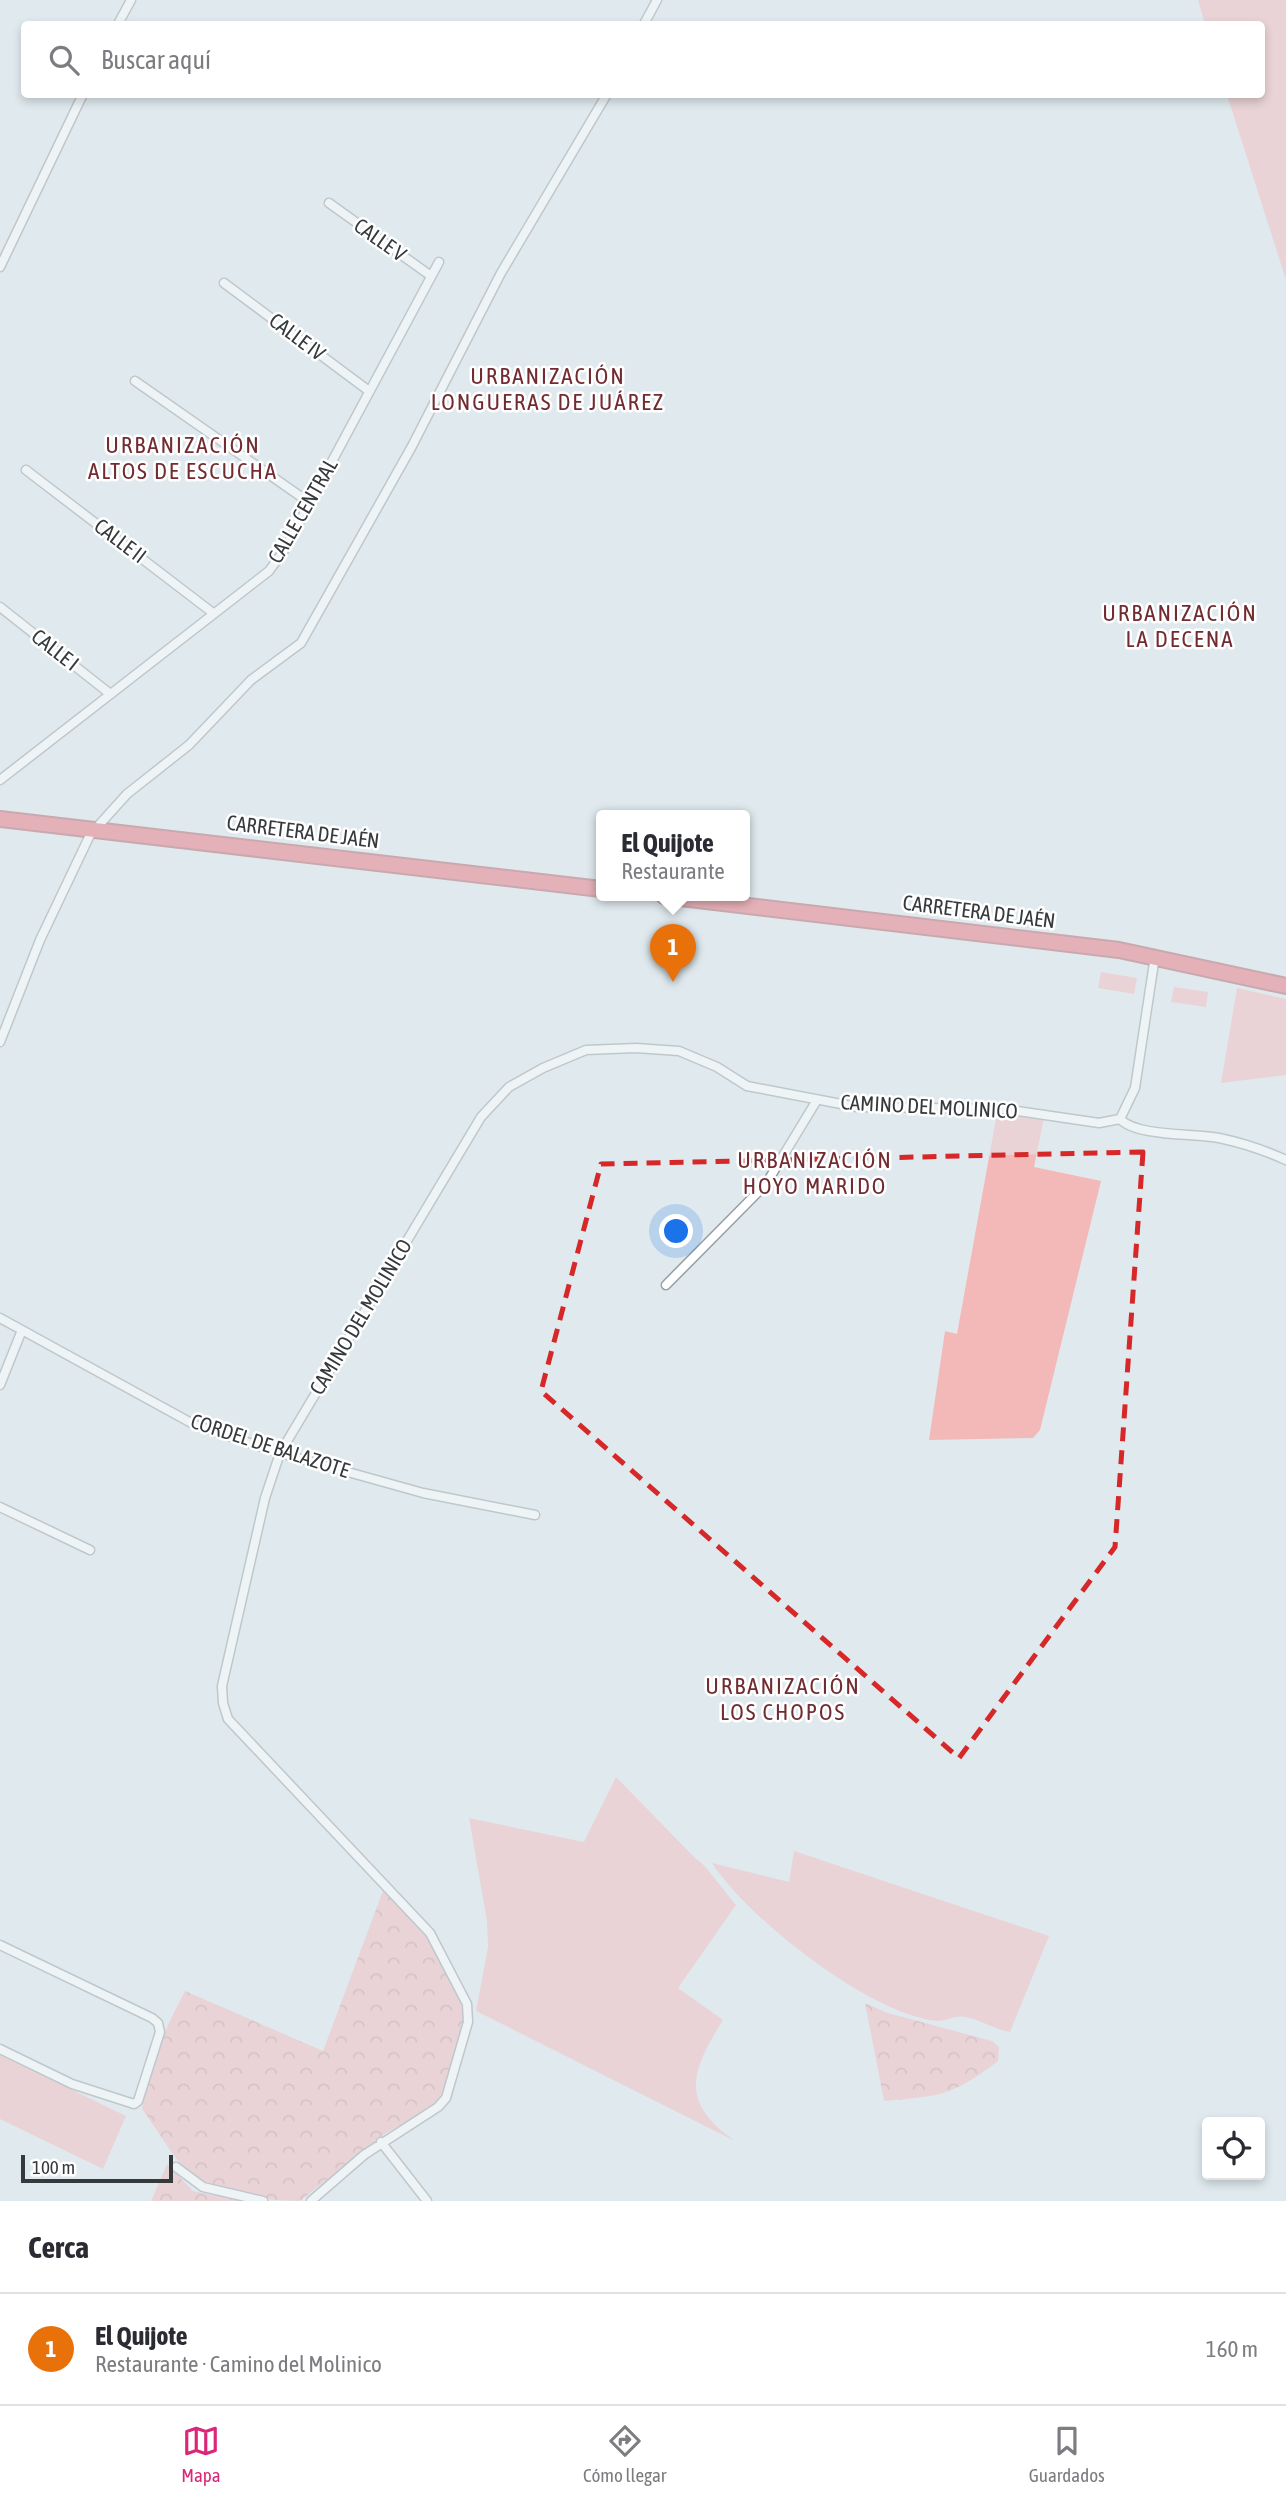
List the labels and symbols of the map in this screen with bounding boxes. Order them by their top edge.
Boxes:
street label: CALLE V [350,213,412,266]
street label: CALLE IV [265,308,331,365]
district label: URBANIZACIÓN LONGUERAS DE JUÁREZ [431,363,665,415]
district label: URBANIZACIÓN ALTOS DE ESCUCHA [88,432,278,484]
street label: CALLE CENTRAL [263,454,342,567]
street label: CALLE II [90,513,151,567]
district label: URBANIZACIÓN LA DECENA [1102,600,1258,652]
street label: CALLE I [27,623,84,675]
street label: CARRETERA DE JAÉN [226,810,381,852]
street label: CARRETERA DE JAÉN [902,890,1057,932]
pin: 1 [650,924,696,982]
street label: CAMINO DEL MOLINICO [840,1089,1018,1123]
district label: URBANIZACIÓN HOYO MARIDO [737,1147,893,1199]
your location [659,1214,693,1248]
street label: CAMINO DEL MOLINICO [304,1234,416,1399]
street label: CORDEL DE BALAZOTE [188,1408,353,1482]
district label: URBANIZACIÓN LOS CHOPOS [705,1673,861,1725]
scale bar [21,2152,173,2184]

